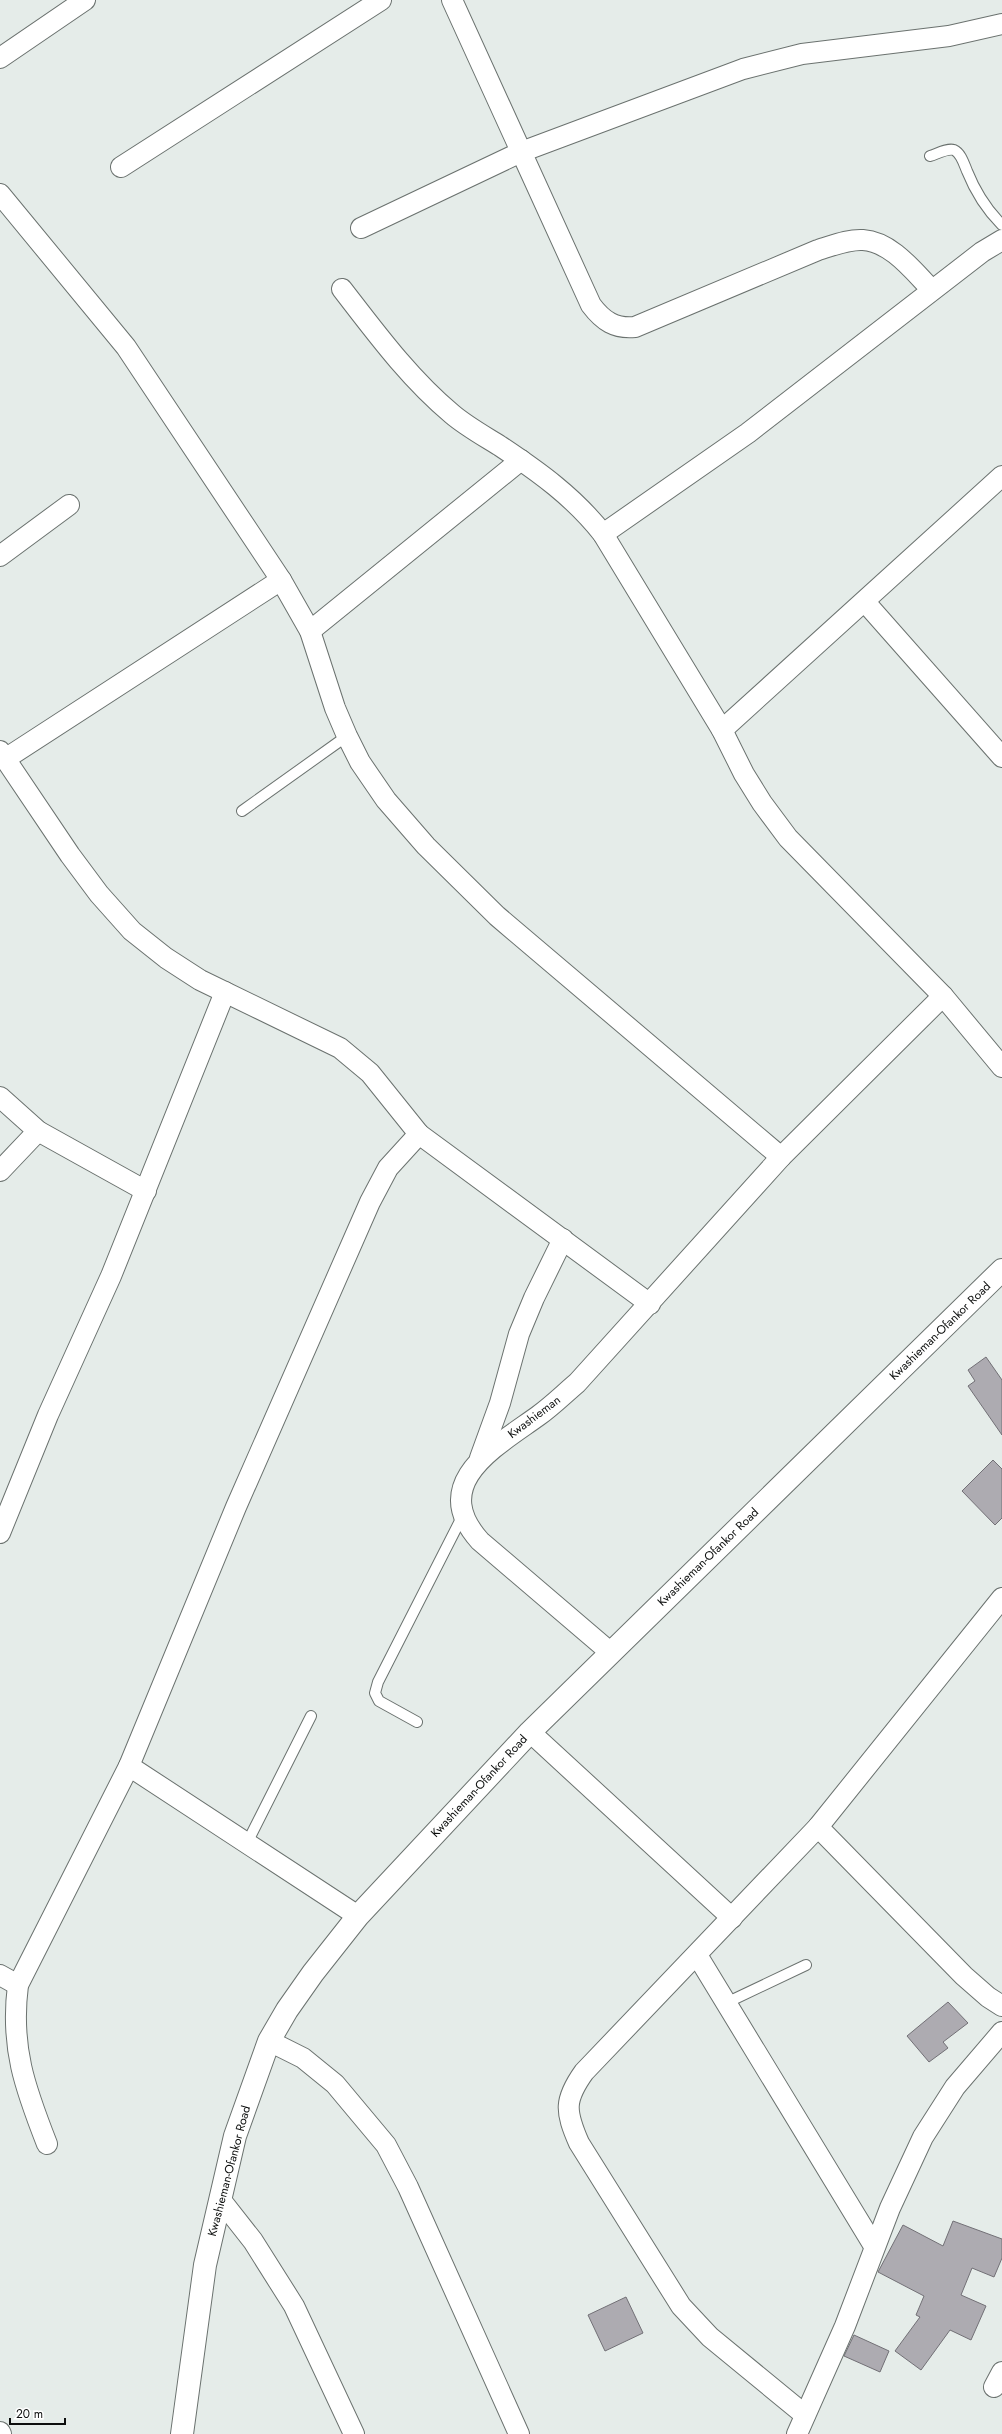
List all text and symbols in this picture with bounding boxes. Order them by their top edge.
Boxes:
street label: Kwashieman-Ofankor Road [885,1278,995,1384]
street label: Kwashieman [504,1391,564,1443]
street label: Kwashieman-Ofankor Road [653,1504,763,1610]
street label: Kwashieman-Ofankor Road [426,1731,532,1841]
street label: Kwashieman-Ofankor Road [203,2104,255,2238]
scale bar [10,2400,65,2426]
text: 20 m [16,2405,43,2423]

